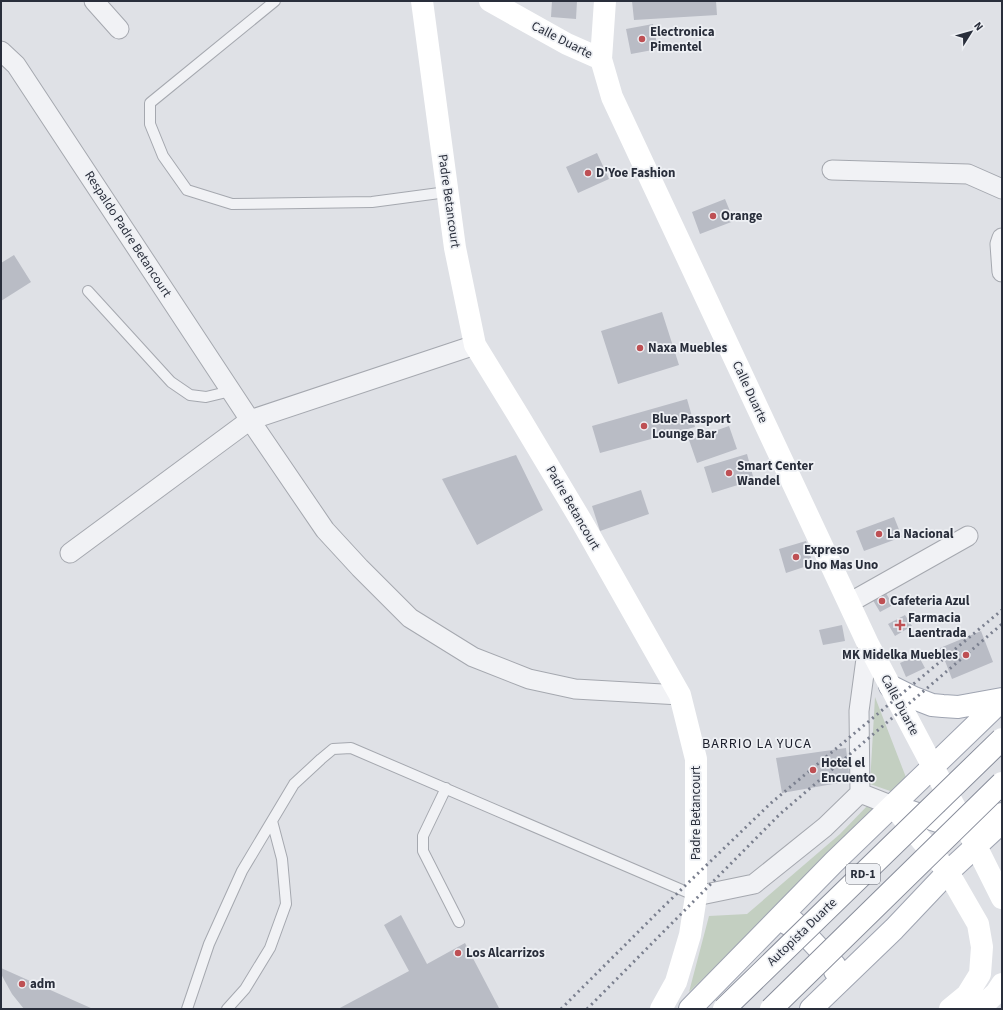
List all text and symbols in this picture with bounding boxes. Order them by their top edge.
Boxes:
north arrow [951,12,991,52]
street label: Calle Duarte [528,17,596,63]
text: N [970,19,987,34]
place label: Electronica Pimentel [650,23,715,56]
marker: Electronica Pimentel [637,34,647,44]
street label: Padre Betancourt [434,153,465,250]
place label: D'Yoe Fashion [596,164,675,182]
street label: Respaldo Padre Betancourt [80,167,176,301]
marker: D'Yoe Fashion [583,168,593,178]
place label: Orange [721,207,763,225]
marker: Orange [708,211,718,221]
place label: Naxa Muebles [648,339,727,357]
marker: Naxa Muebles [635,343,645,353]
street label: Calle Duarte [728,358,772,426]
place label: Blue Passport Lounge Bar [652,410,731,443]
marker: Blue Passport Lounge Bar [639,421,649,431]
place label: Smart Center Wandel [737,457,814,490]
street label: Padre Betancourt [542,463,605,554]
marker: Smart Center Wandel [724,468,734,478]
place label: La Nacional [887,525,954,543]
marker: La Nacional [874,529,884,539]
place label: Expreso Uno Mas Uno [804,541,878,574]
marker: Expreso Uno Mas Uno [791,552,801,562]
place label: Cafeteria Azul [890,592,970,610]
marker: Cafeteria Azul [877,596,887,606]
place label: Farmacia Laentrada [908,609,967,642]
marker: Farmacia Laentrada [895,620,905,630]
place label: MK Midelka Muebles [842,646,958,664]
marker: MK Midelka Muebles [961,650,971,660]
street label: Calle Duarte [876,671,924,739]
district label: BARRIO LA YUCA [702,734,812,754]
place label: Hotel el Encuento [821,754,875,787]
street label: Padre Betancourt [687,765,705,860]
marker: Hotel el Encuento [808,765,818,775]
road number: RD-1 [846,864,880,884]
street label: Autopista Duarte [763,894,841,970]
place label: Los Alcarrizos [466,944,545,962]
marker: Los Alcarrizos [453,948,463,958]
place label: adm [30,975,55,993]
marker: adm [17,979,27,989]

